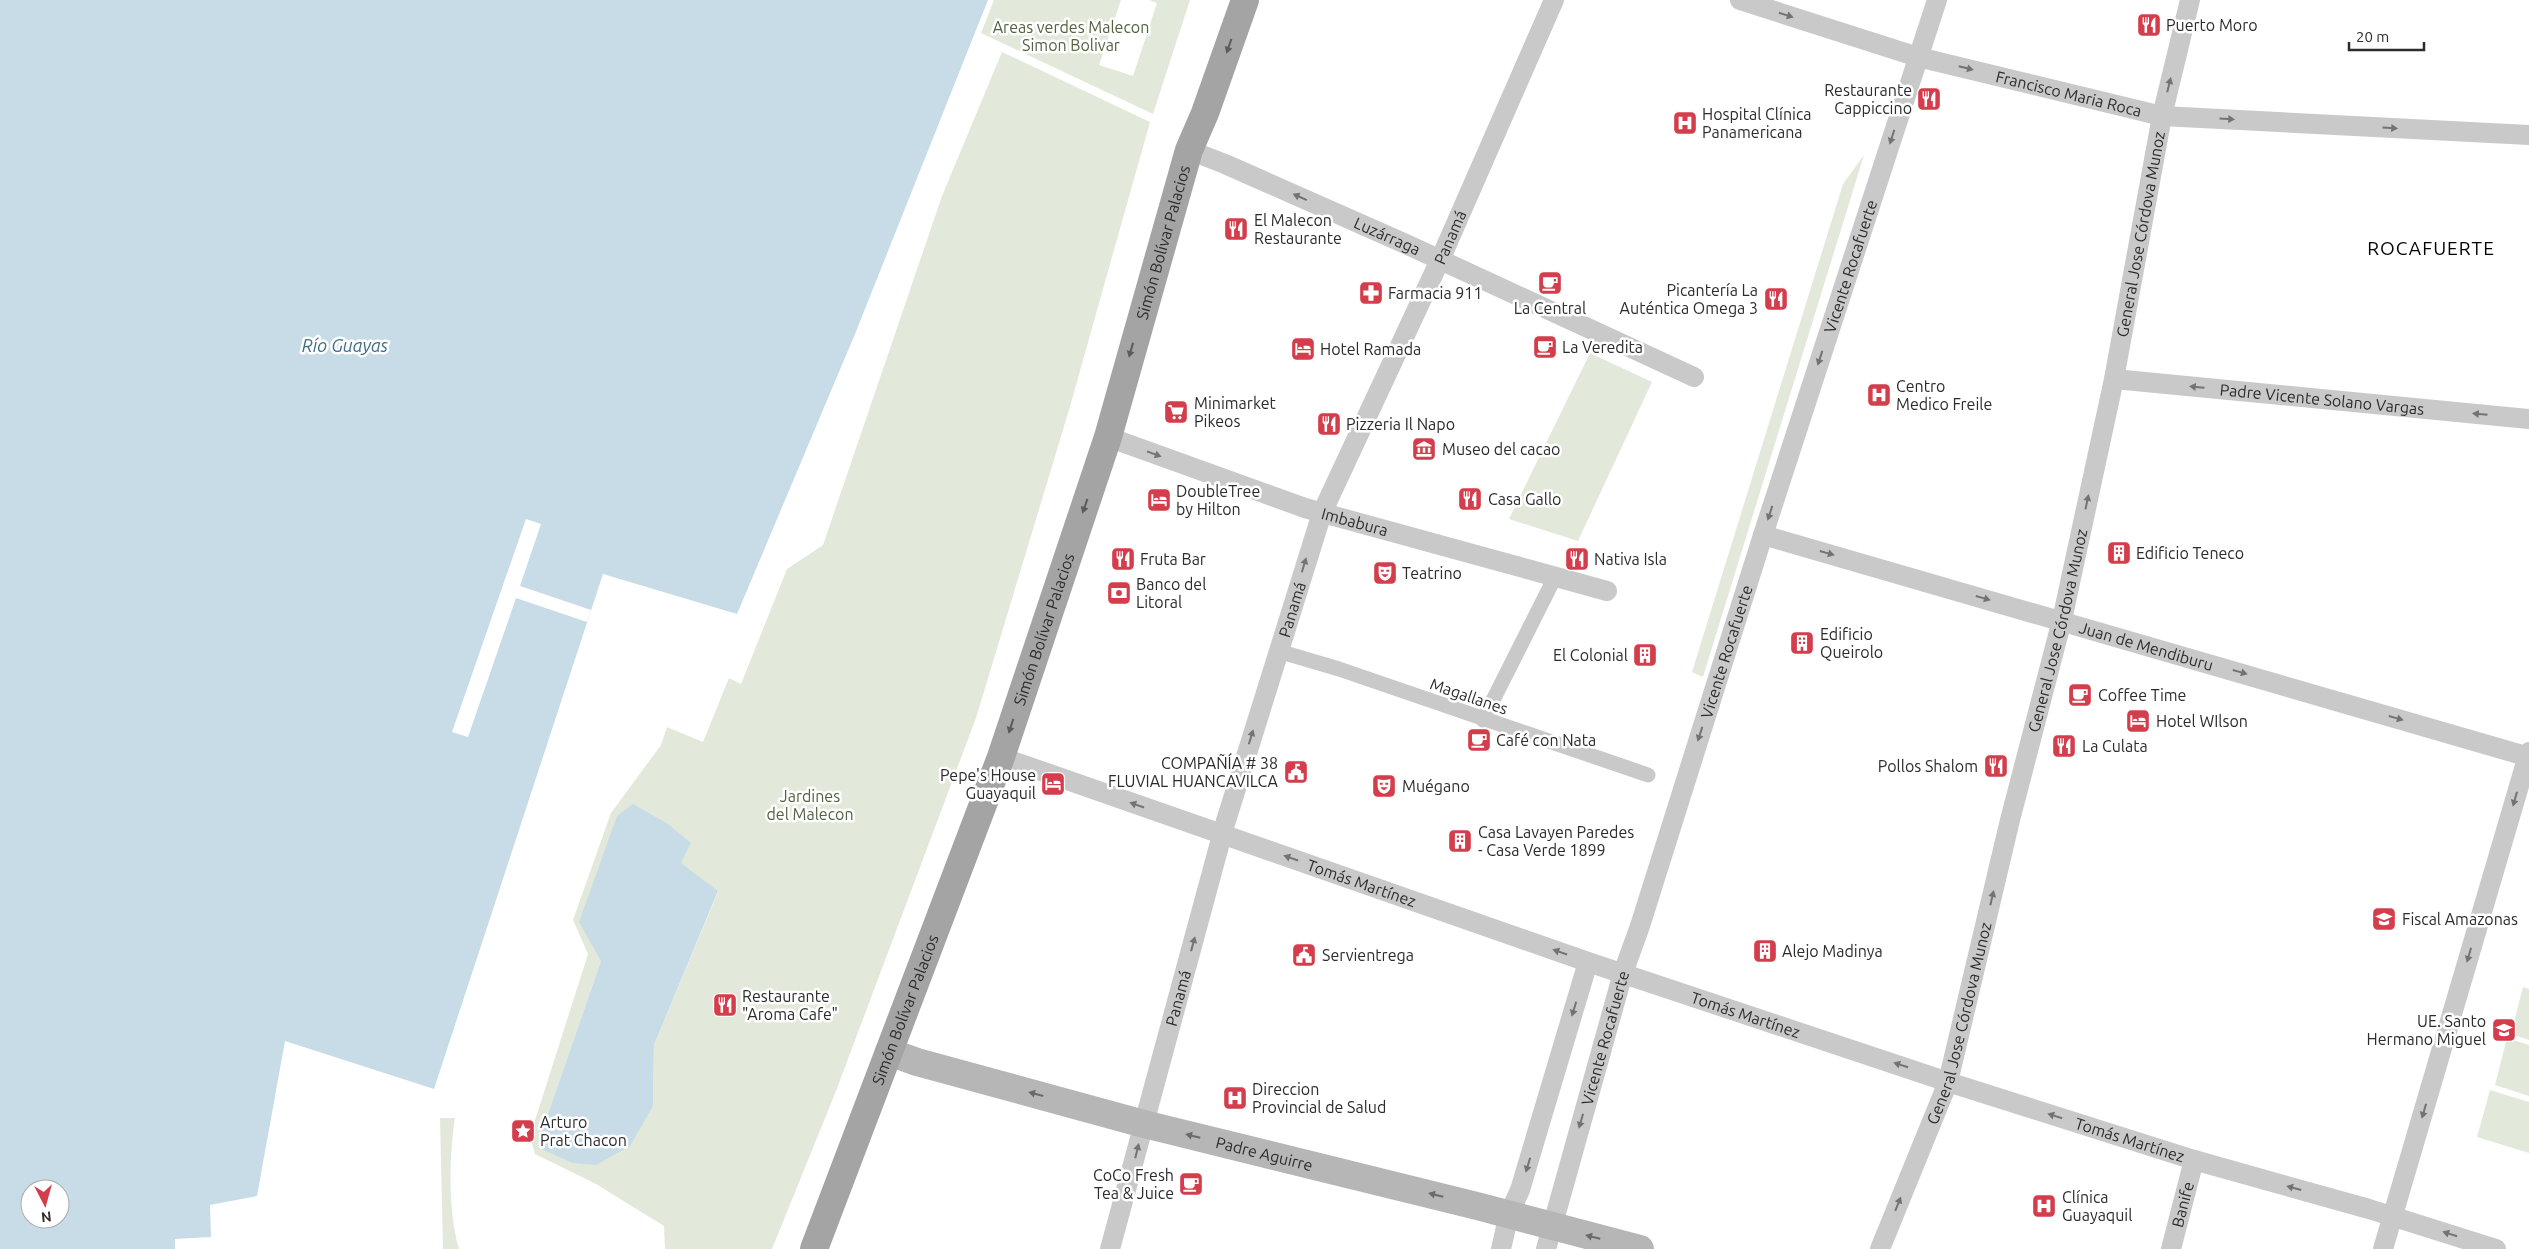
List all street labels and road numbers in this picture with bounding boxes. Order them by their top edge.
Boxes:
street label: Francisco Maria Roca [1994,67,2143,120]
street label: General Jose Córdova Munoz [2113,130,2168,338]
street label: Simón Bolívar Palacios [1133,163,1193,322]
street label: Vicente Rocafuerte [1820,197,1880,335]
street label: Panamá [1430,208,1470,267]
street label: Luzárraga [1351,213,1423,258]
street label: Padre Vicente Solano Vargas [2219,380,2425,418]
street label: Imbabura [1319,504,1390,539]
street label: General Jose Córdova Munoz [2024,527,2090,734]
street label: Simón Bolívar Palacios [1010,551,1078,708]
street label: Panamá [1275,580,1309,639]
street label: Vicente Rocafuerte [1697,583,1756,721]
street label: Juan de Mendiburu [2077,618,2215,674]
street label: Magallanes [1428,674,1510,718]
street label: Tomás Martínez [1305,856,1418,910]
street label: General Jose Córdova Munoz [1923,920,1995,1127]
street label: Simón Bolívar Palacios [868,932,942,1087]
street label: Panamá [1162,968,1194,1028]
street label: Vicente Rocafuerte [1578,969,1632,1107]
street label: Tomás Martínez [1689,988,1803,1041]
street label: Tomás Martínez [2073,1114,2187,1165]
street label: Padre Aguirre [1214,1133,1315,1174]
street label: Banife [2168,1180,2197,1229]

